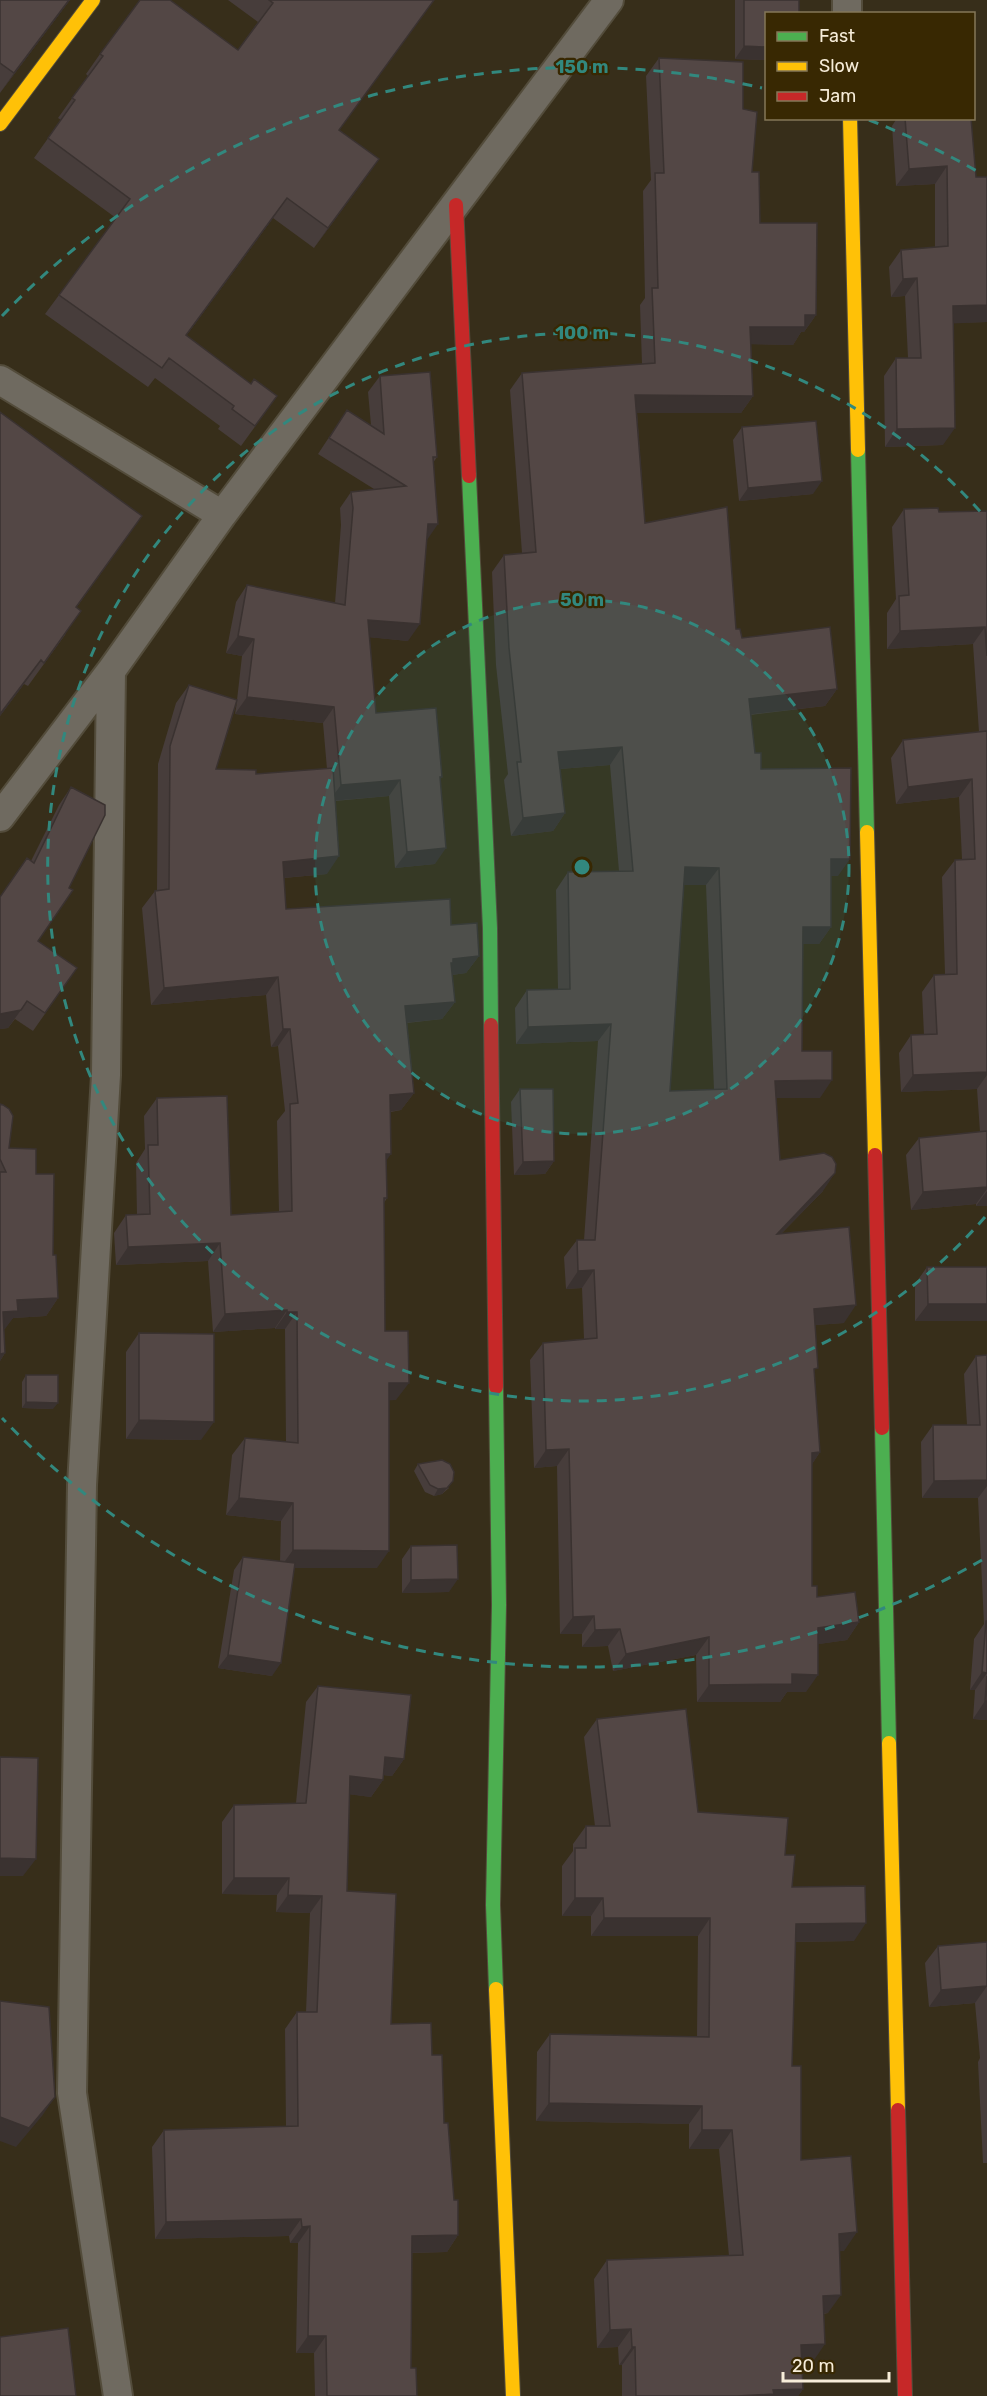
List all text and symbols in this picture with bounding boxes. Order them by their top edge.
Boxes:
legend [765,12,975,120]
text: Fast [819,25,855,47]
text: Slow [819,55,859,77]
text: 150 m [555,56,609,78]
text: Jam [819,85,856,107]
text: 100 m [555,322,609,344]
text: 50 m [560,589,604,611]
centre of rings [572,857,592,877]
scale bar [783,2345,890,2383]
text: 20 m [792,2355,834,2377]

